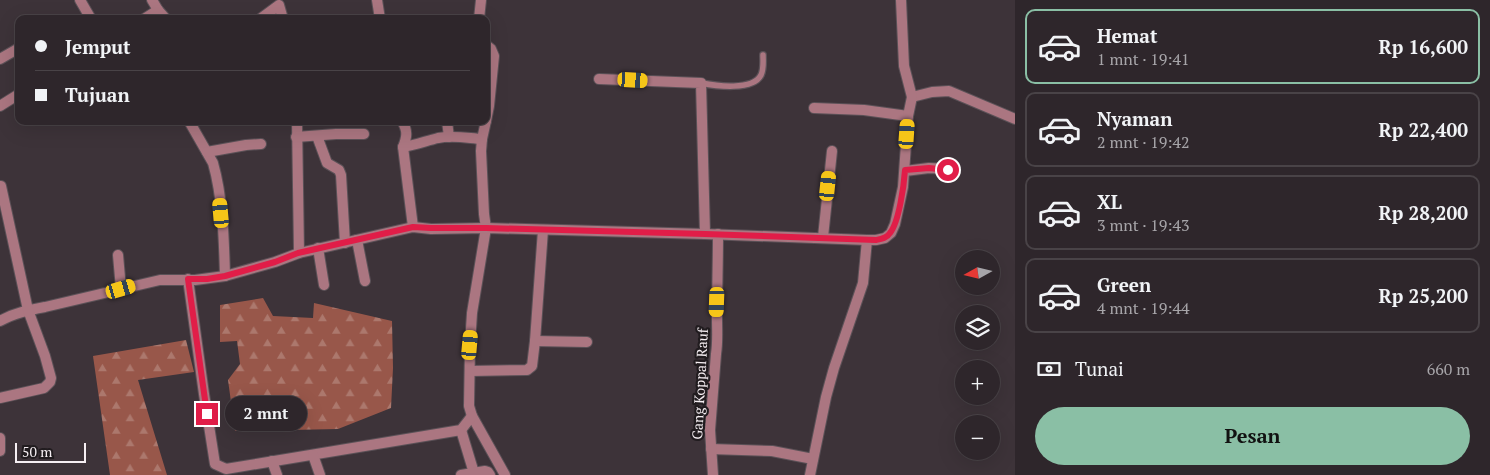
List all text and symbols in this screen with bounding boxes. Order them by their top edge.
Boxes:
text: Hemat [1097,23,1158,48]
icon: car [1037,24,1082,69]
text: Jemput [65,34,131,59]
text: Rp 16,600 [1379,34,1468,59]
text: 1 mnt · 19:41 [1097,48,1190,70]
car [617,72,648,88]
text: Tujuan [65,82,130,107]
text: Nyaman [1097,106,1172,131]
icon: car [1037,107,1082,152]
text: Rp 22,400 [1379,117,1468,142]
car [898,119,915,149]
text: 2 mnt · 19:42 [1097,131,1190,153]
route start [937,159,959,181]
car [818,170,837,202]
text: XL [1097,189,1122,214]
icon: car [1037,190,1082,235]
car [212,197,229,229]
text: Rp 28,200 [1379,200,1468,225]
text: 3 mnt · 19:43 [1097,214,1190,236]
north arrow [955,250,1000,295]
map controls [955,250,1000,460]
text: Green [1097,272,1151,297]
icon: car [1037,273,1082,318]
car [104,278,137,300]
text: Rp 25,200 [1379,283,1468,308]
car [708,287,725,317]
text: 4 mnt · 19:44 [1097,297,1190,319]
button: layers [955,305,1000,350]
street label: Gang Koppal Rauf [687,327,712,440]
car [461,329,478,361]
icon: cash [1035,355,1063,383]
text: Tunai [1075,356,1124,381]
text: 660 m [1427,358,1470,380]
button: + [955,360,1000,405]
callout: 2 mnt [224,396,307,432]
text: 2 mnt [244,402,288,424]
route end [196,403,218,425]
button: Pesan [1035,407,1470,465]
button: − [955,415,1000,460]
scale bar [15,440,86,463]
text: 50 m [22,442,52,461]

